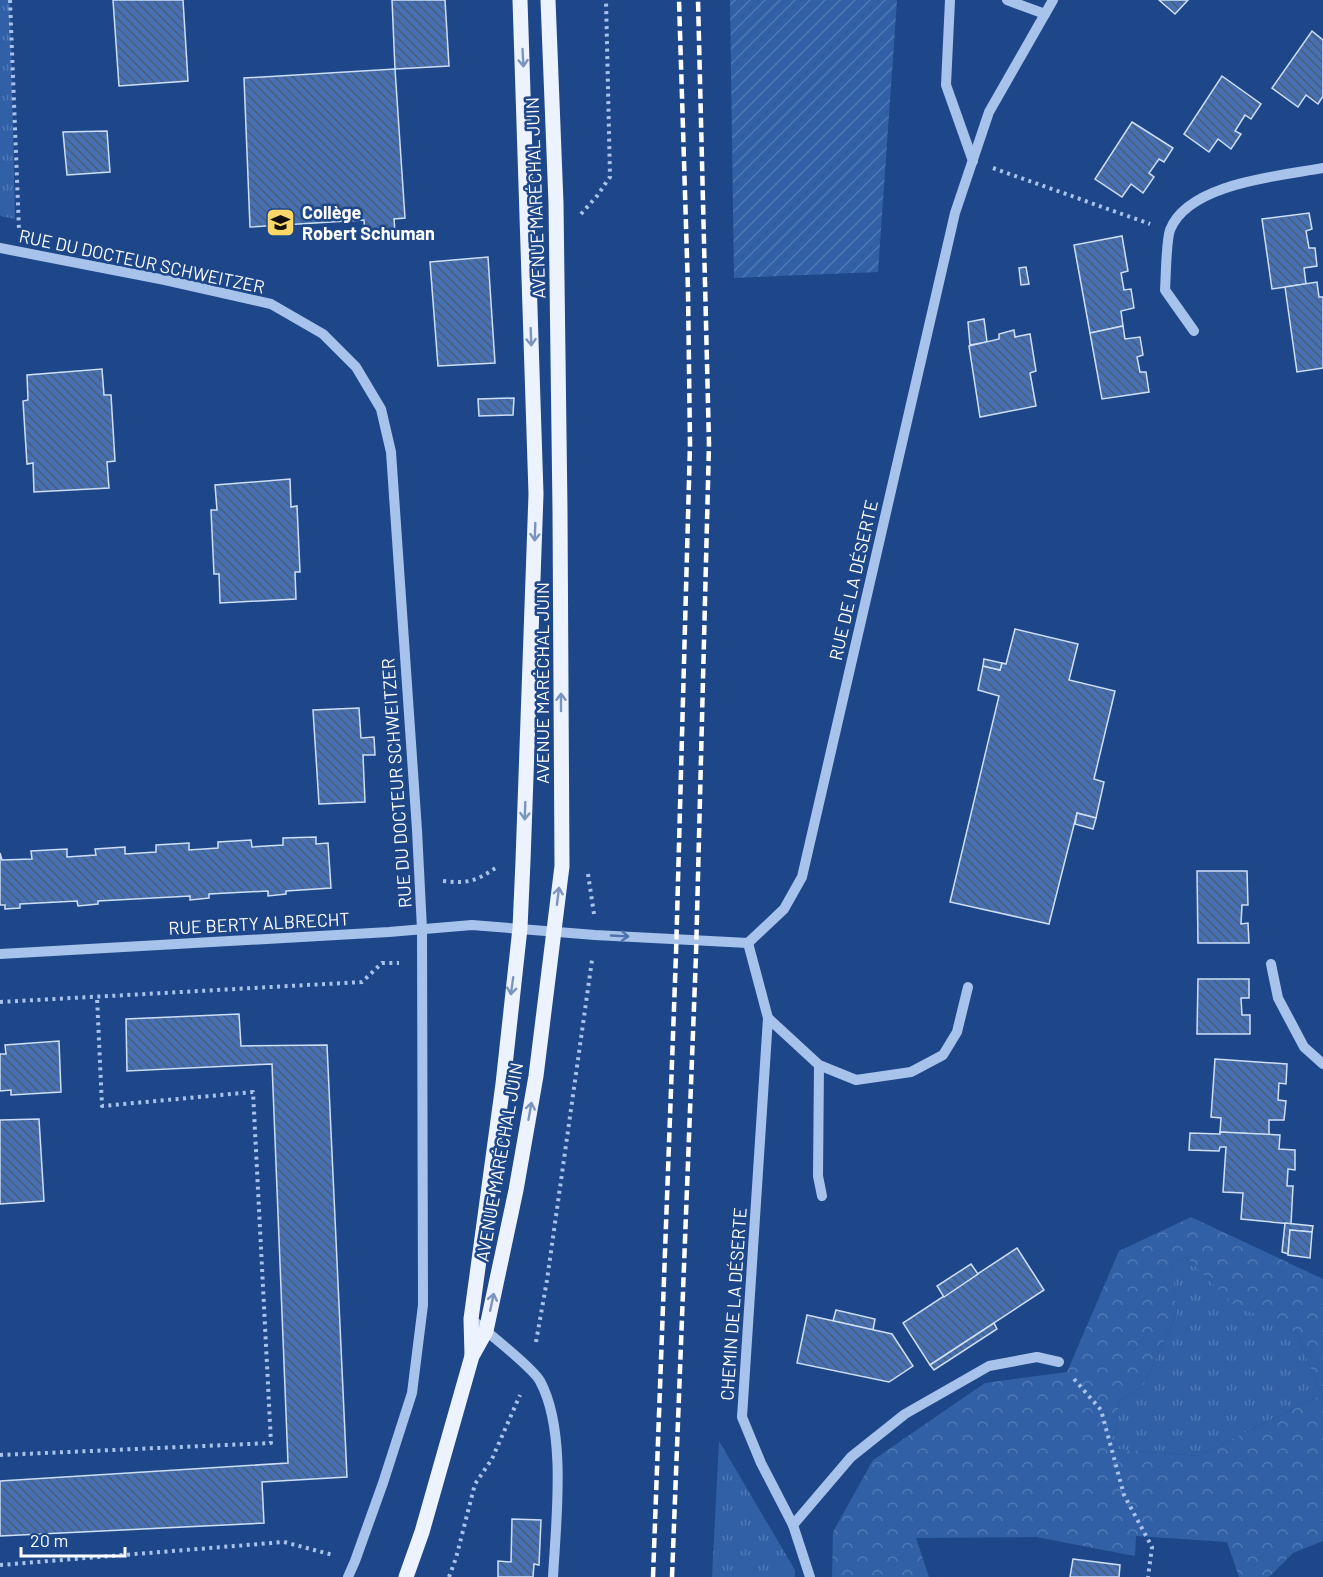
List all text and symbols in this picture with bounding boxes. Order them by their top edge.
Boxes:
one-way arrow [517,48,528,68]
street label: AVENUE MARÉCHAL JUIN [520,97,550,299]
place label: Collège Robert Schuman [302,201,435,244]
school or university icon: Collège Robert Schuman [265,206,297,238]
street label: RUE DU DOCTEUR SCHWEITZER [17,224,267,298]
one-way arrow [526,327,537,347]
street label: RUE DE LA DÉSERTE [824,498,882,662]
one-way arrow [529,522,540,542]
street label: AVENUE MARÉCHAL JUIN [531,582,553,784]
street label: RUE DU DOCTEUR SCHWEITZER [376,657,416,909]
one-way arrow [555,692,567,712]
one-way arrow [520,801,531,821]
one-way arrow [553,887,564,907]
street label: RUE BERTY ALBRECHT [168,907,350,939]
one-way arrow [610,931,630,942]
one-way arrow [507,976,518,995]
street label: AVENUE MARÉCHAL JUIN [471,1061,527,1263]
one-way arrow [525,1101,536,1121]
street label: CHEMIN DE LA DÉSERTE [715,1207,751,1401]
one-way arrow [487,1293,499,1312]
scale bar [21,1520,124,1558]
text: 20 m [30,1529,68,1551]

